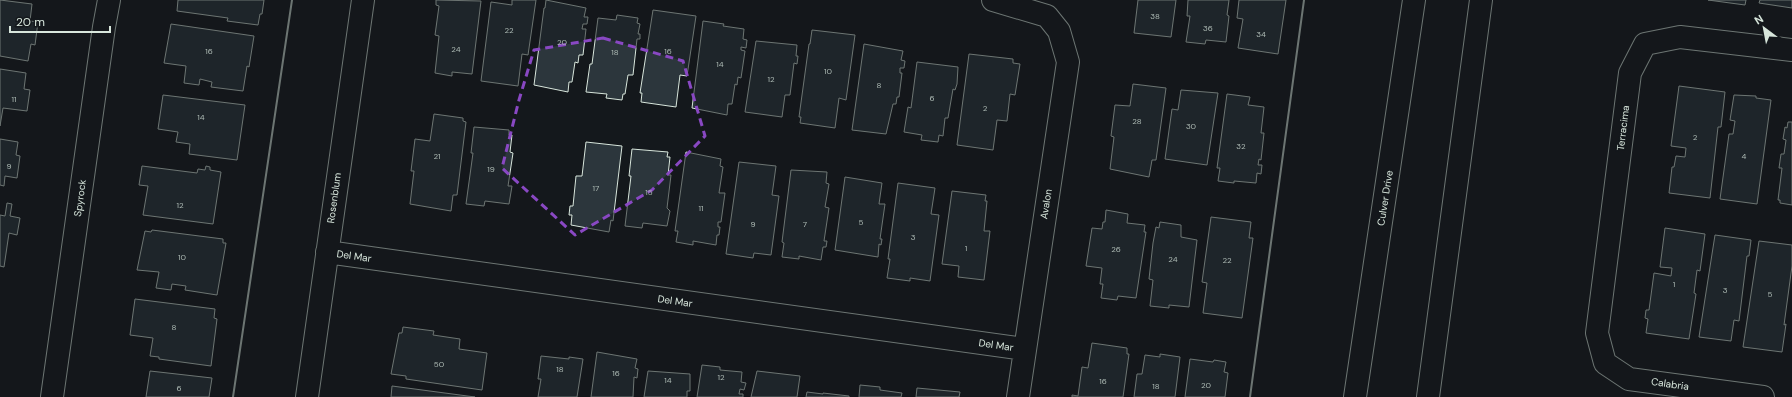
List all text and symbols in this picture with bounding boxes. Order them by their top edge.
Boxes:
scale bar [10,8,110,34]
north arrow [1744,8,1784,48]
house number: 38 [1150,11,1160,21]
text: N [1752,11,1766,28]
text: 20 m [16,14,45,30]
house number: 36 [1203,23,1213,33]
house number: 22 [504,25,514,35]
house number: 34 [1256,29,1266,39]
house number: 20 [557,37,568,47]
house number: 24 [451,44,461,54]
house number: 16 [205,46,213,56]
house number: 16 [664,46,672,56]
house number: 18 [611,47,619,57]
house number: 14 [716,59,724,69]
house number: 10 [824,66,833,76]
house number: 12 [767,74,775,84]
house number: 8 [877,80,882,90]
house number: 6 [929,93,935,103]
house number: 11 [12,94,17,104]
house number: 2 [983,103,988,113]
street label: Terracima [1614,105,1632,151]
house number: 14 [197,112,205,122]
house number: 28 [1132,116,1142,126]
house number: 30 [1186,121,1197,131]
house number: 2 [1693,132,1698,142]
house number: 32 [1236,141,1246,151]
house number: 21 [433,151,441,161]
house number: 4 [1742,151,1747,161]
house number: 9 [6,161,12,171]
house number: 19 [487,164,495,174]
street label: Culver Drive [1374,169,1396,227]
street label: Rosenblum [324,172,344,224]
street label: Spyrock [71,179,89,217]
house number: 17 [593,183,599,193]
house number: 15 [645,187,653,197]
street label: Avalon [1037,188,1055,220]
house number: 12 [176,200,184,210]
house number: 11 [699,203,704,213]
house number: 5 [859,217,864,227]
house number: 9 [750,219,756,229]
house number: 7 [803,219,807,229]
house number: 3 [911,232,916,242]
house number: 1 [965,243,967,253]
house number: 26 [1111,244,1121,254]
street label: Del Mar [336,247,373,265]
house number: 10 [178,252,187,262]
house number: 24 [1168,254,1178,264]
house number: 22 [1222,255,1232,265]
house number: 1 [1673,279,1675,289]
house number: 3 [1723,285,1728,295]
house number: 5 [1768,289,1773,299]
street label: Del Mar [657,292,694,310]
house number: 8 [172,322,177,332]
street label: Del Mar [978,336,1015,354]
house number: 50 [434,359,445,369]
house number: 18 [556,364,564,374]
house number: 16 [612,368,620,378]
house number: 12 [717,372,725,382]
house number: 14 [664,375,672,385]
street label: Calabria [1650,375,1690,393]
house number: 16 [1099,376,1107,386]
house number: 20 [1201,380,1212,390]
house number: 18 [1152,381,1160,391]
house number: 6 [176,383,182,393]

